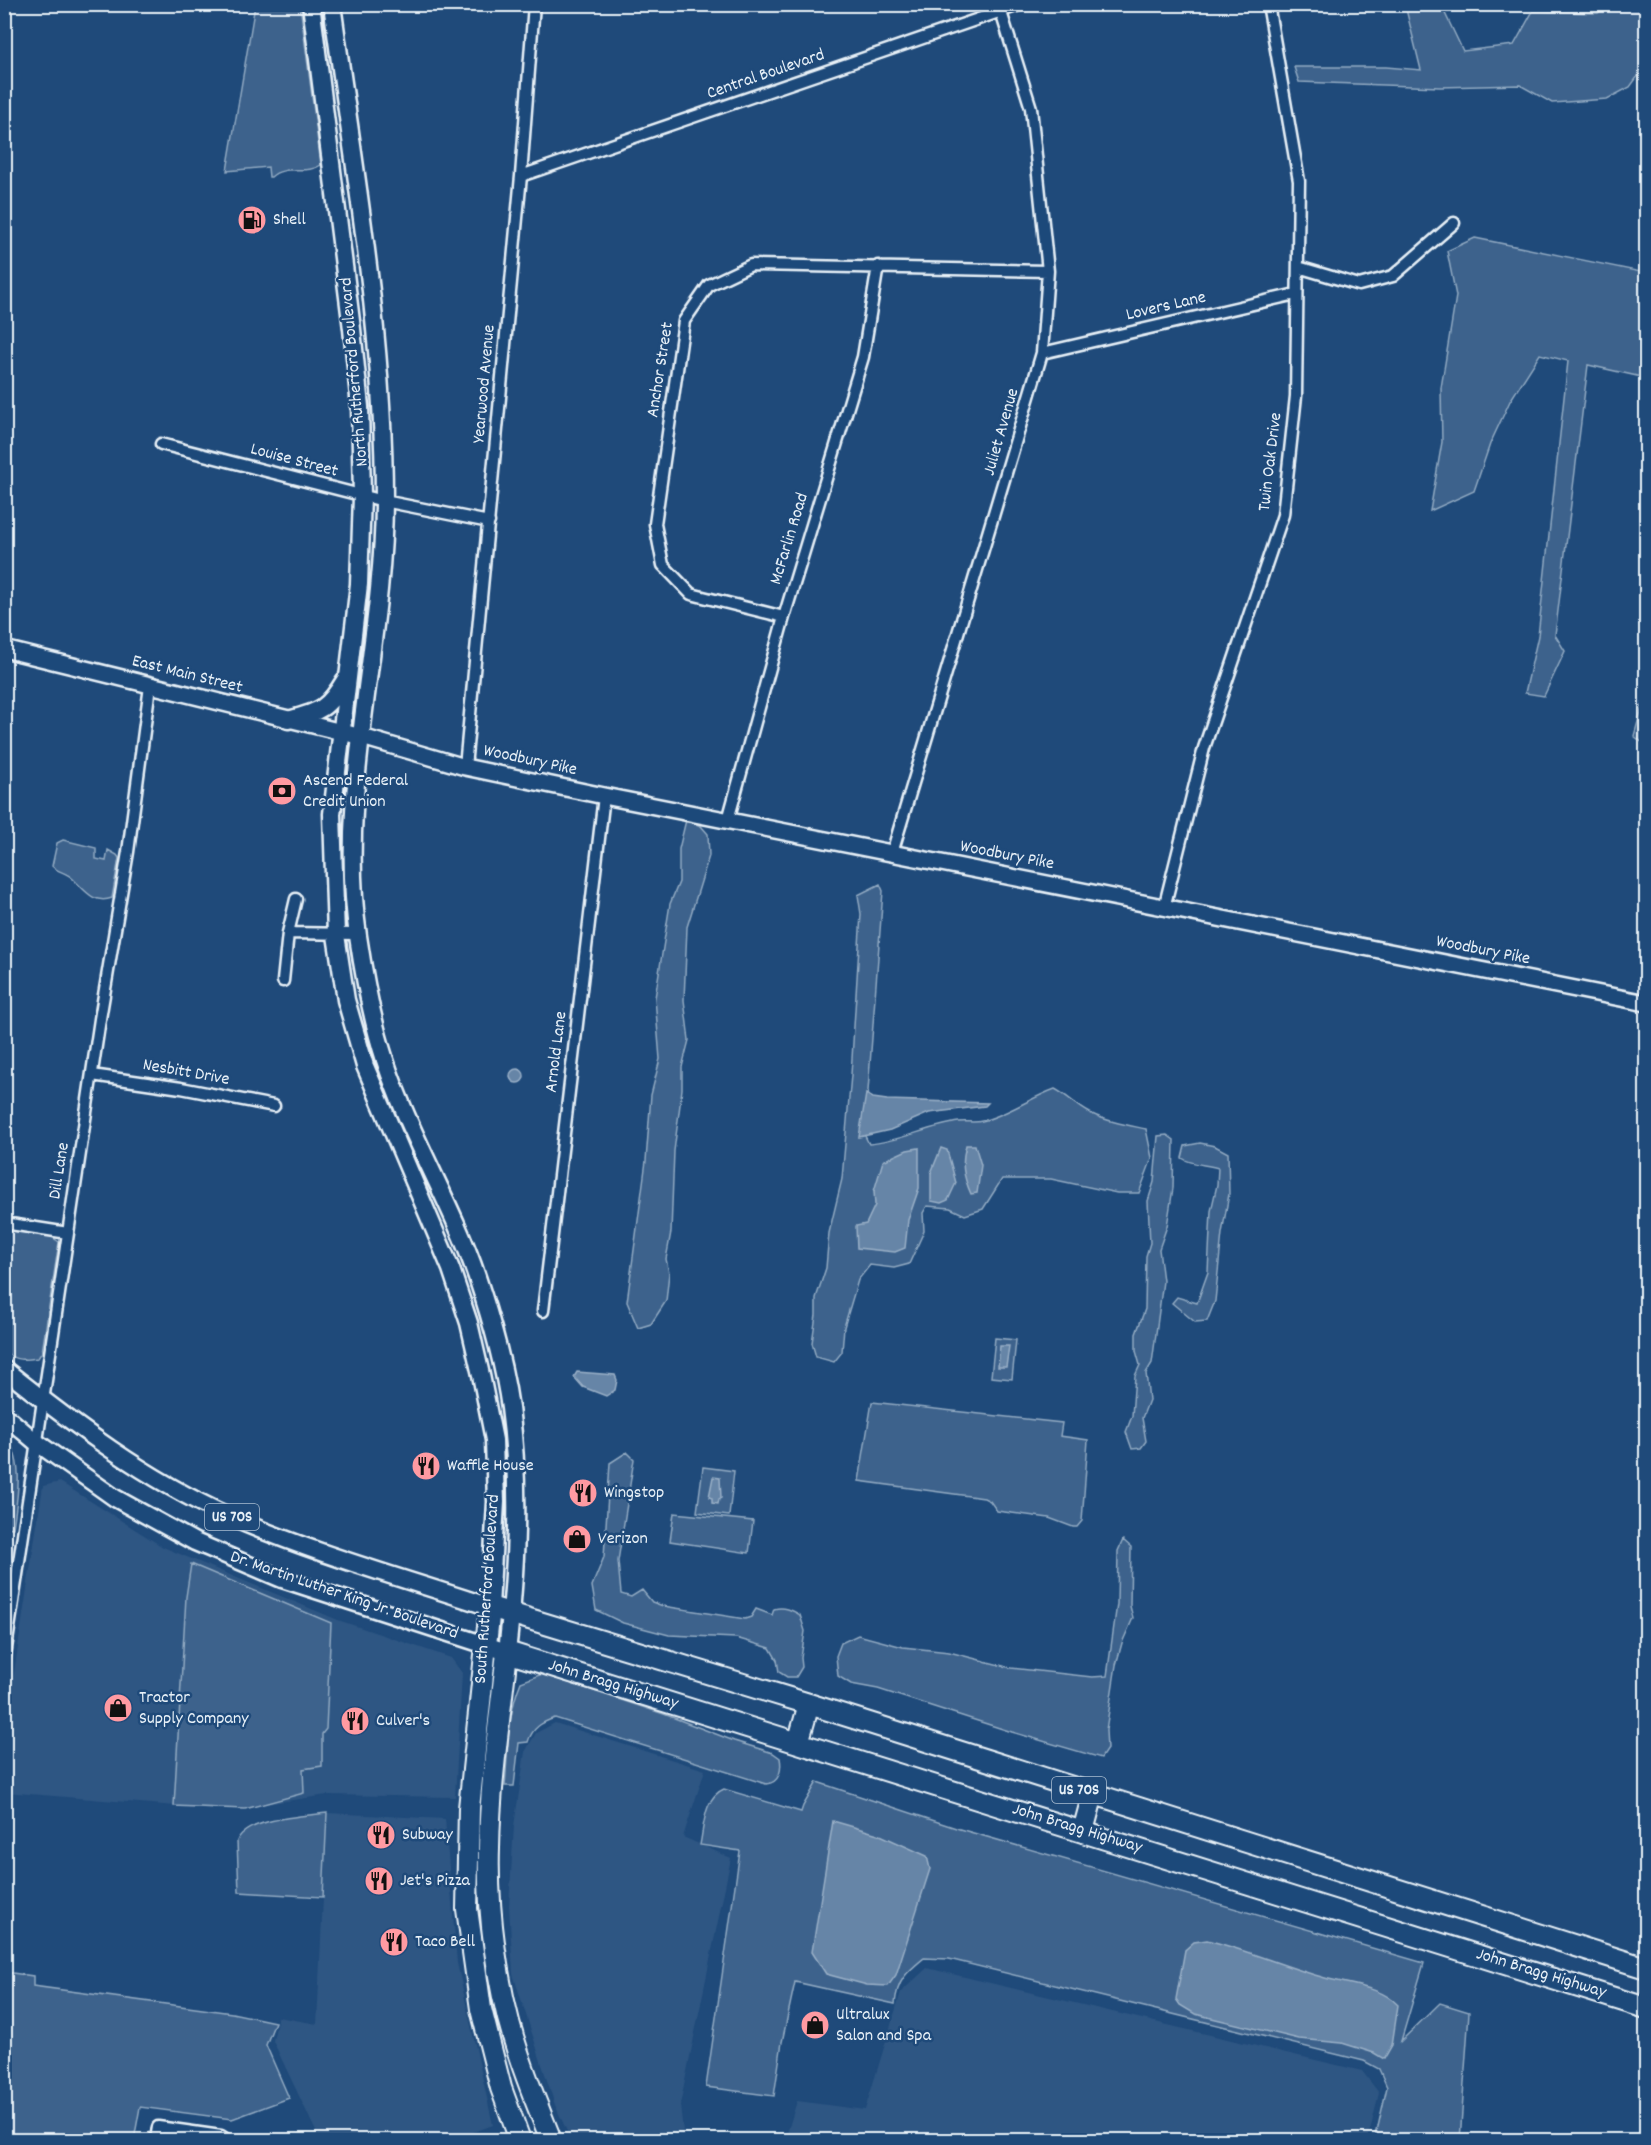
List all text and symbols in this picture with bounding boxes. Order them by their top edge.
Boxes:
street label: Central Boulevard [704,43,828,107]
fuel station icon: Shell [236,204,268,236]
place label: Shell [273,208,306,233]
street label: North Rutherford Boulevard [334,276,376,468]
street label: Lovers Lane [1124,286,1208,328]
street label: Anchor Street [641,320,681,419]
street label: Yearwood Avenue [467,324,503,444]
street label: Juliet Avenue [978,385,1026,479]
street label: Twin Oak Drive [1253,411,1289,513]
street label: Louise Street [247,437,341,485]
street label: McFarlin Road [764,490,816,588]
street label: East Main Street [129,649,245,701]
street label: Woodbury Pike [481,739,579,783]
place label: Ascend Federal Credit Union [303,769,409,815]
bank icon: Ascend Federal Credit Union [266,775,298,807]
street label: Woodbury Pike [958,835,1056,877]
street label: Woodbury Pike [1434,930,1532,972]
street label: Arnold Lane [540,1010,574,1094]
street label: Nesbitt Drive [141,1053,231,1093]
street label: Dill Lane [43,1141,77,1201]
restaurant icon: Waffle House [410,1450,442,1482]
place label: Waffle House [447,1454,534,1479]
restaurant icon: Wingstop [567,1477,599,1509]
place label: Wingstop [604,1481,664,1506]
street label: South Rutherford Boulevard [469,1493,507,1685]
road number: US 70S [205,1504,259,1530]
shop icon: Verizon [561,1523,593,1555]
place label: Verizon [598,1527,648,1552]
street label: Dr. Martin Luther King Jr. Boulevard [227,1545,461,1647]
street label: John Bragg Highway [545,1653,682,1717]
place label: Tractor Supply Company [139,1686,249,1732]
shop icon: Tractor Supply Company [102,1692,134,1724]
restaurant icon: Culver's [339,1705,371,1737]
place label: Culver's [376,1709,430,1734]
road number: US 70S [1052,1777,1106,1803]
street label: John Bragg Highway [1009,1797,1146,1861]
restaurant icon: Subway [365,1819,397,1851]
place label: Subway [402,1823,454,1848]
restaurant icon: Jet's Pizza [363,1865,395,1897]
place label: Jet's Pizza [400,1869,471,1894]
restaurant icon: Taco Bell [378,1926,410,1958]
place label: Taco Bell [415,1930,476,1955]
street label: John Bragg Highway [1473,1942,1610,2006]
place label: Ultralux Salon and Spa [836,2003,932,2049]
shop icon: Ultralux Salon and Spa [799,2009,831,2041]

